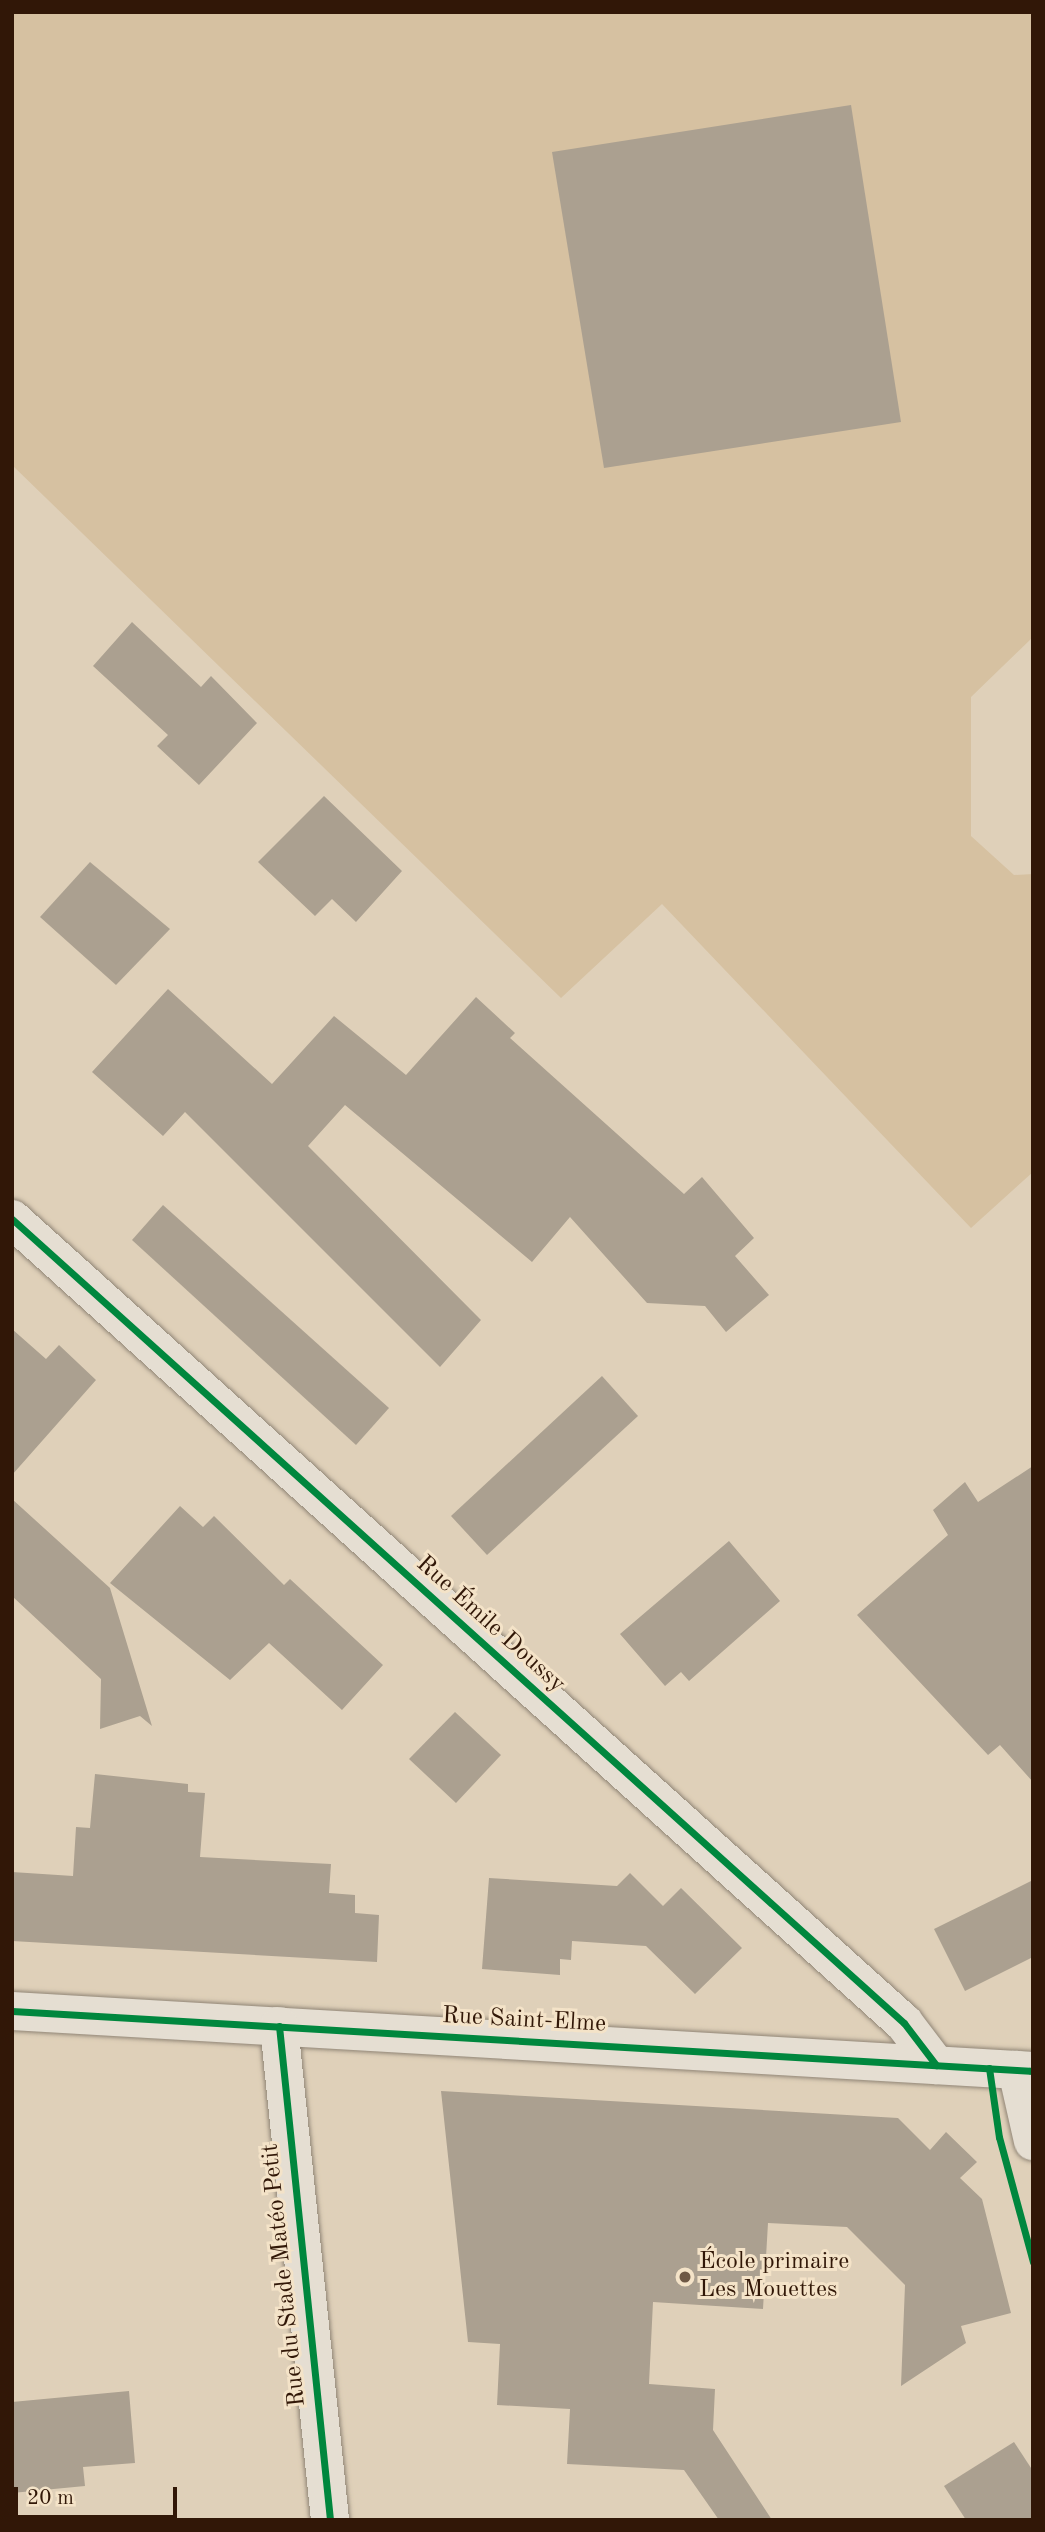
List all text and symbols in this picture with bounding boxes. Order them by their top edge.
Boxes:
street label: Rue Émile Doussy [409,1550,571,1700]
street label: Rue Saint-Elme [441,2002,607,2040]
street label: Rue du Stade Matéo Petit [257,2142,313,2408]
place label: École primaire Les Mouettes [699,2249,849,2305]
marker: École primaire Les Mouettes [677,2269,693,2285]
scale bar [18,2472,180,2516]
text: 20 m [27,2488,74,2509]

